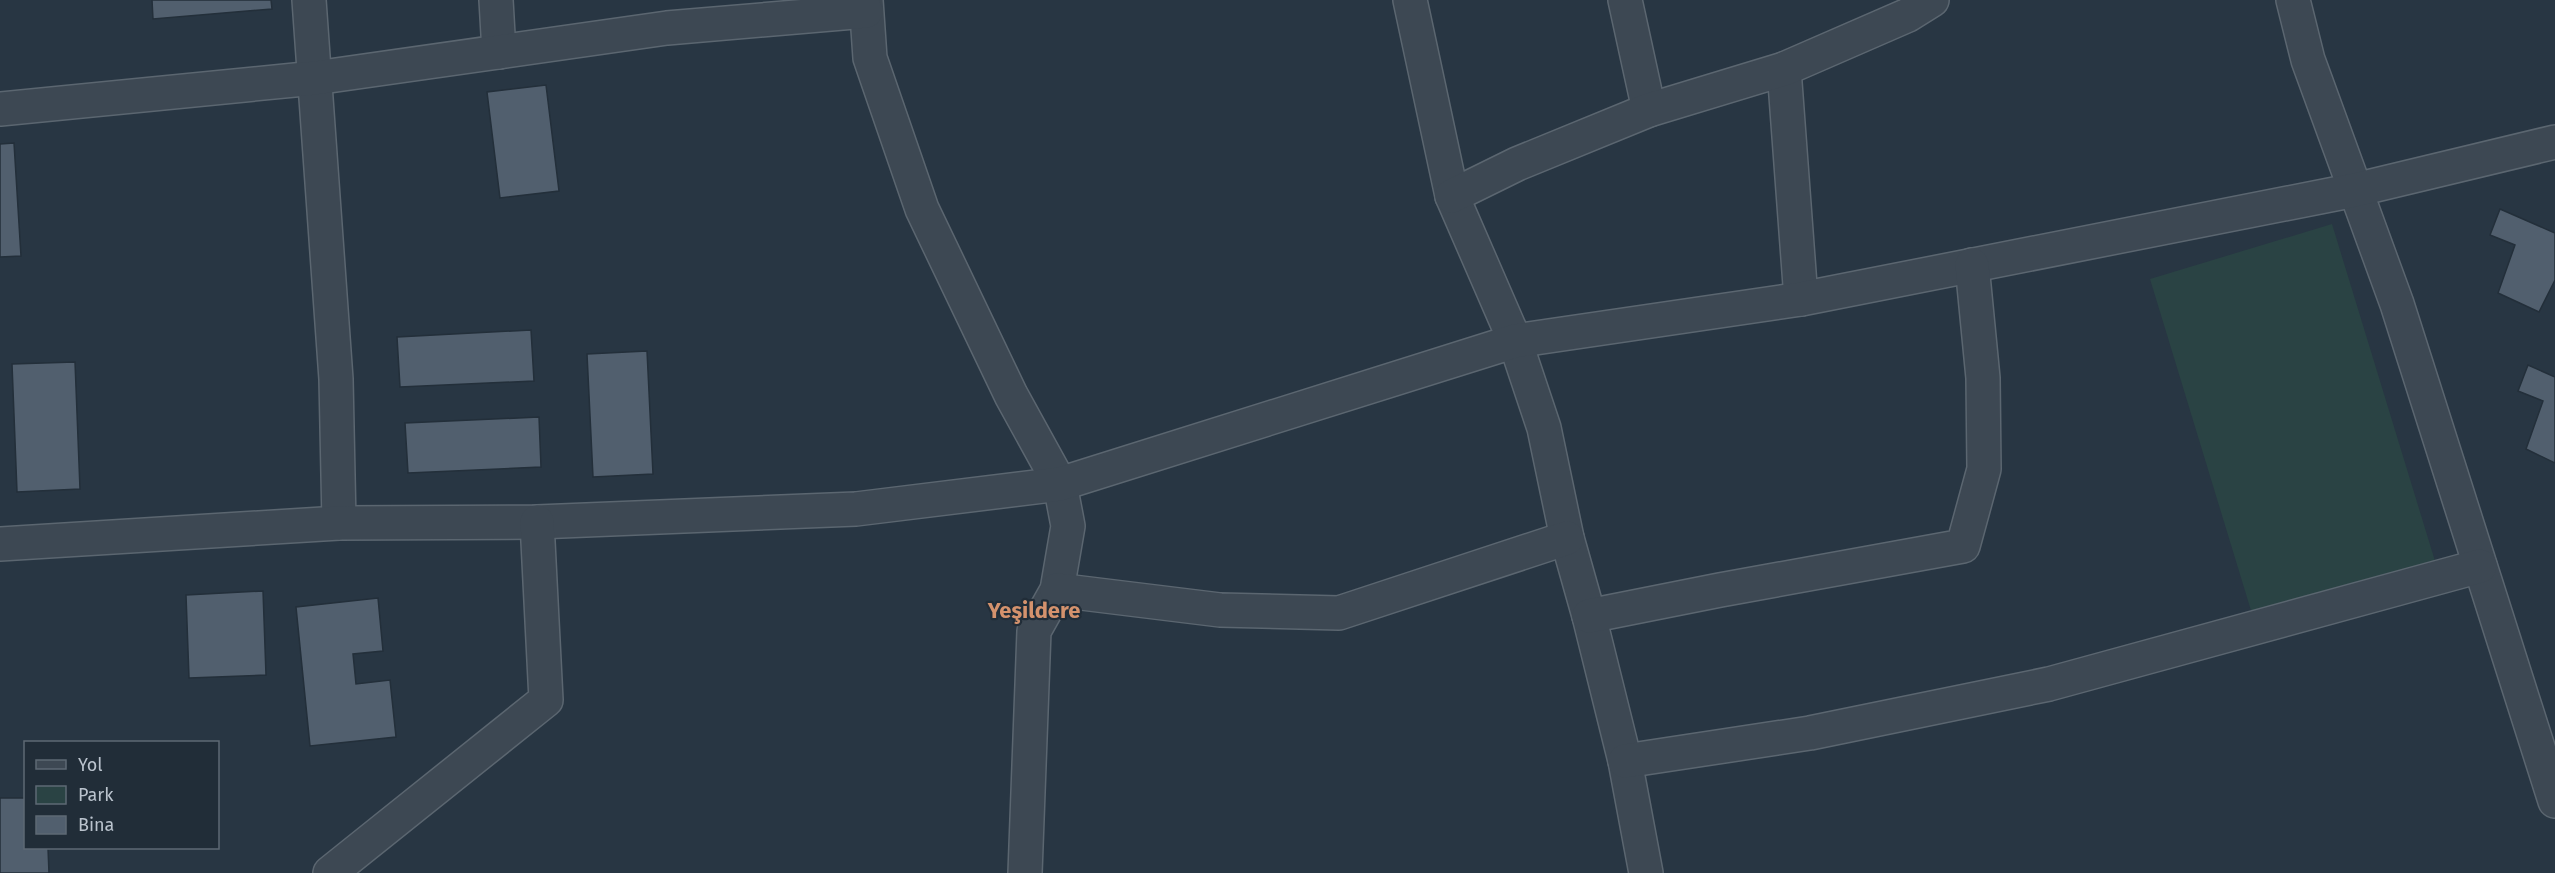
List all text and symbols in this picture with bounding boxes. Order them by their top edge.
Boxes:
district label: Yeşildere [987,597,1080,624]
legend [24,741,219,849]
text: Yol [78,754,103,776]
text: Park [78,784,114,806]
text: Bina [78,814,114,836]

